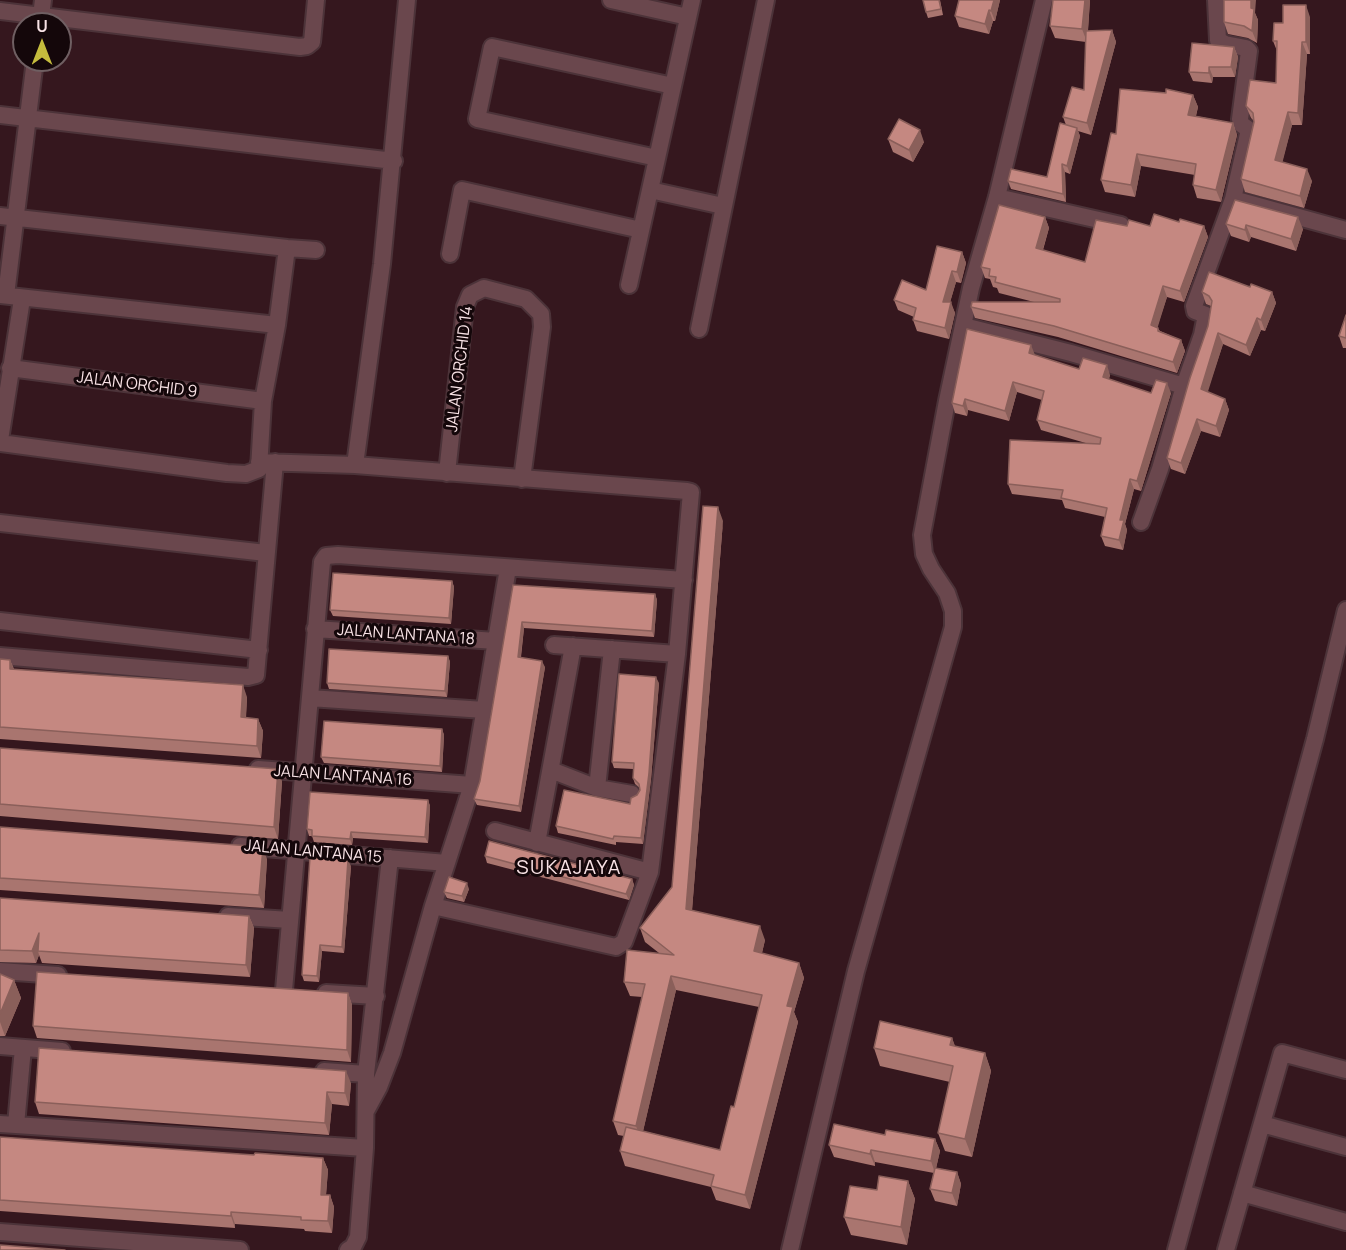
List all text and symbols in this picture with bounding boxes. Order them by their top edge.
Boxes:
north arrow [12,12,72,72]
text: U [36,15,48,37]
street label: JALAN ORCHID 14 [443,305,477,433]
street label: JALAN ORCHID 9 [76,368,198,402]
street label: JALAN LANTANA 18 [336,621,476,649]
street label: JALAN LANTANA 16 [273,762,413,790]
street label: JALAN LANTANA 15 [243,836,383,868]
district label: SUKAJAYA [516,856,622,880]

